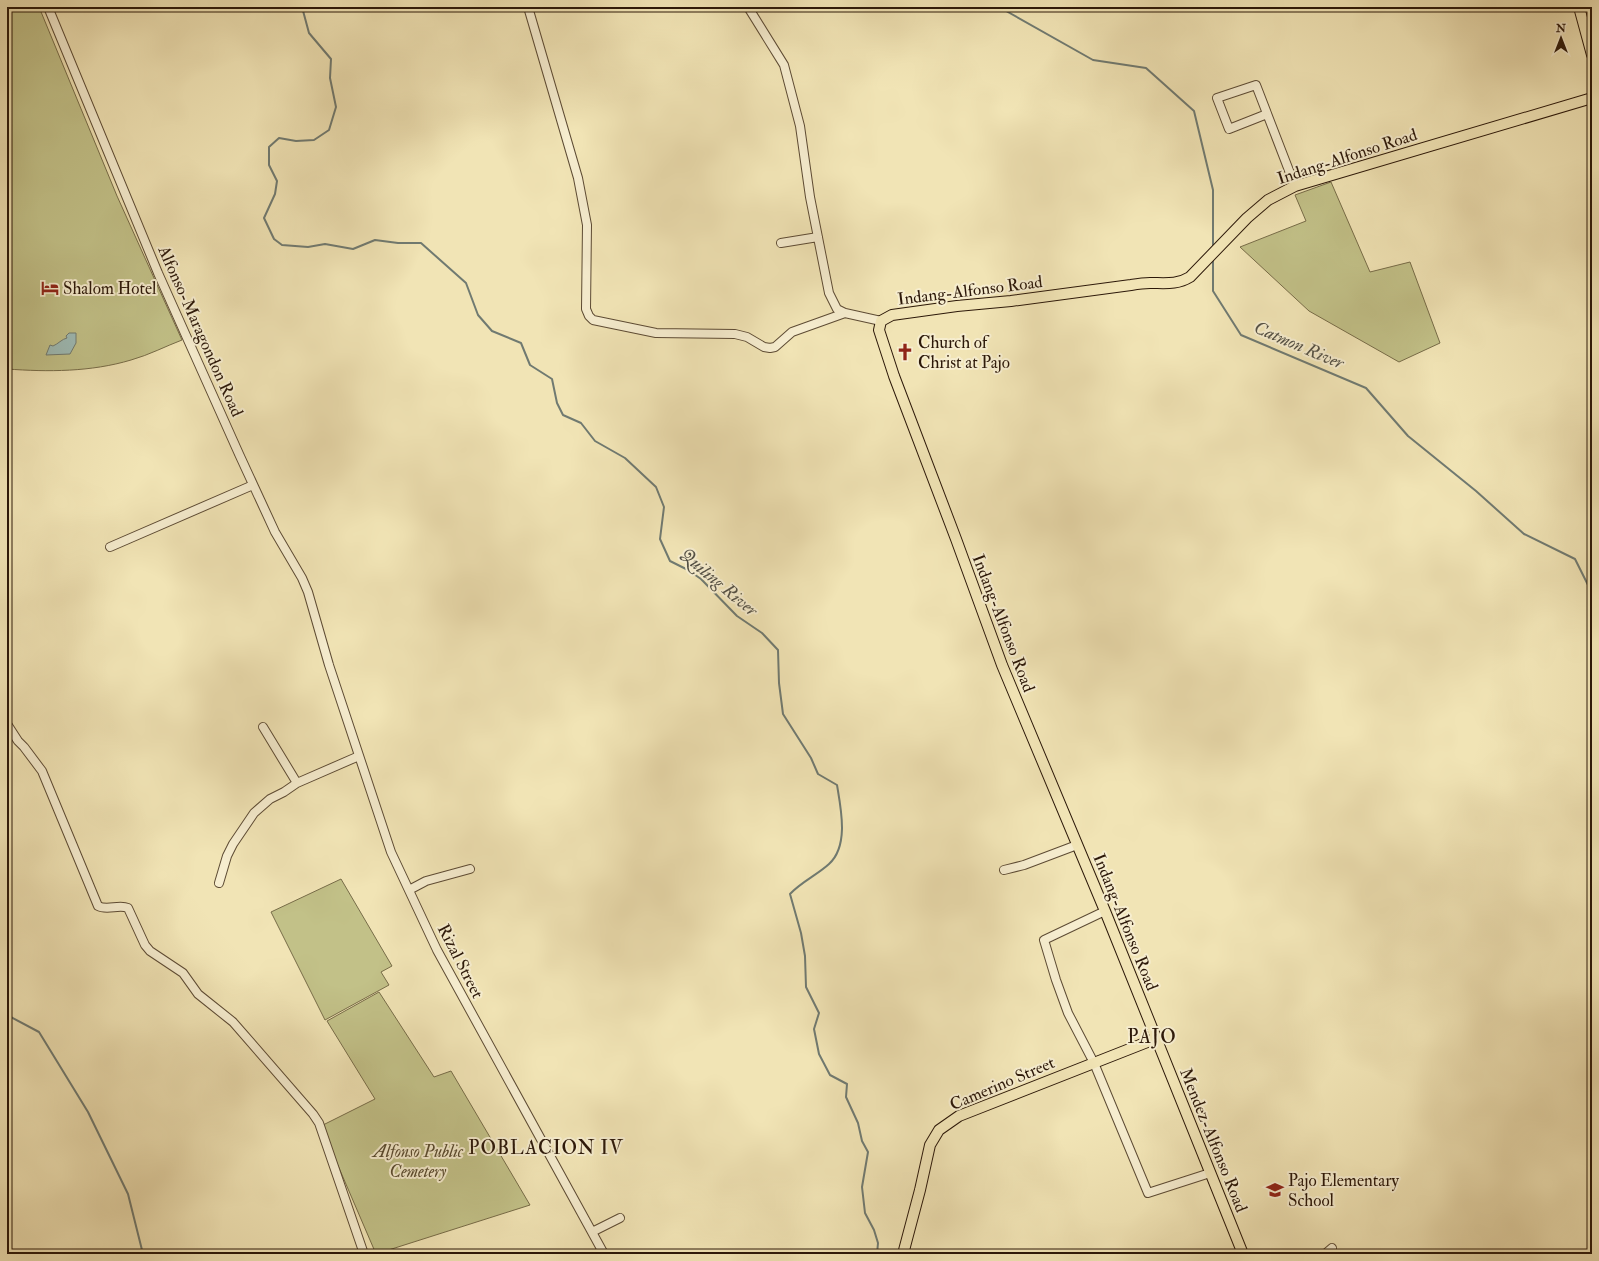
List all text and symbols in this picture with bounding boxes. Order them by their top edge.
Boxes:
north arrow [1541,18,1581,58]
text: N [1555,22,1567,35]
street label: Indang-Alfonso Road [1275,124,1420,189]
street label: Alfonso-Maragondon Road [153,241,248,421]
street label: Indang-Alfonso Road [896,271,1044,310]
hotel icon: Shalom Hotel [40,278,60,298]
place label: Shalom Hotel [63,278,157,299]
water label: Catmon River [1250,316,1348,375]
place label: Church of Christ at Pajo [918,332,1010,373]
church icon: Church of Christ at Pajo [895,342,915,362]
water label: Quiling River [675,543,763,622]
street label: Indang-Alfonso Road [968,551,1040,696]
street label: Indang-Alfonso Road [1088,851,1163,994]
street label: Rizal Street [433,920,488,1002]
district label: PAJO [1127,1025,1177,1049]
street label: Camerino Street [947,1052,1058,1115]
street label: Mendez-Alfonso Road [1175,1065,1252,1216]
district label: POBLACION IV [468,1136,624,1160]
park label: Alfonso Public Cemetery [371,1141,464,1182]
place label: Pajo Elementary School [1288,1170,1400,1211]
school or university icon: Pajo Elementary School [1265,1180,1285,1200]

